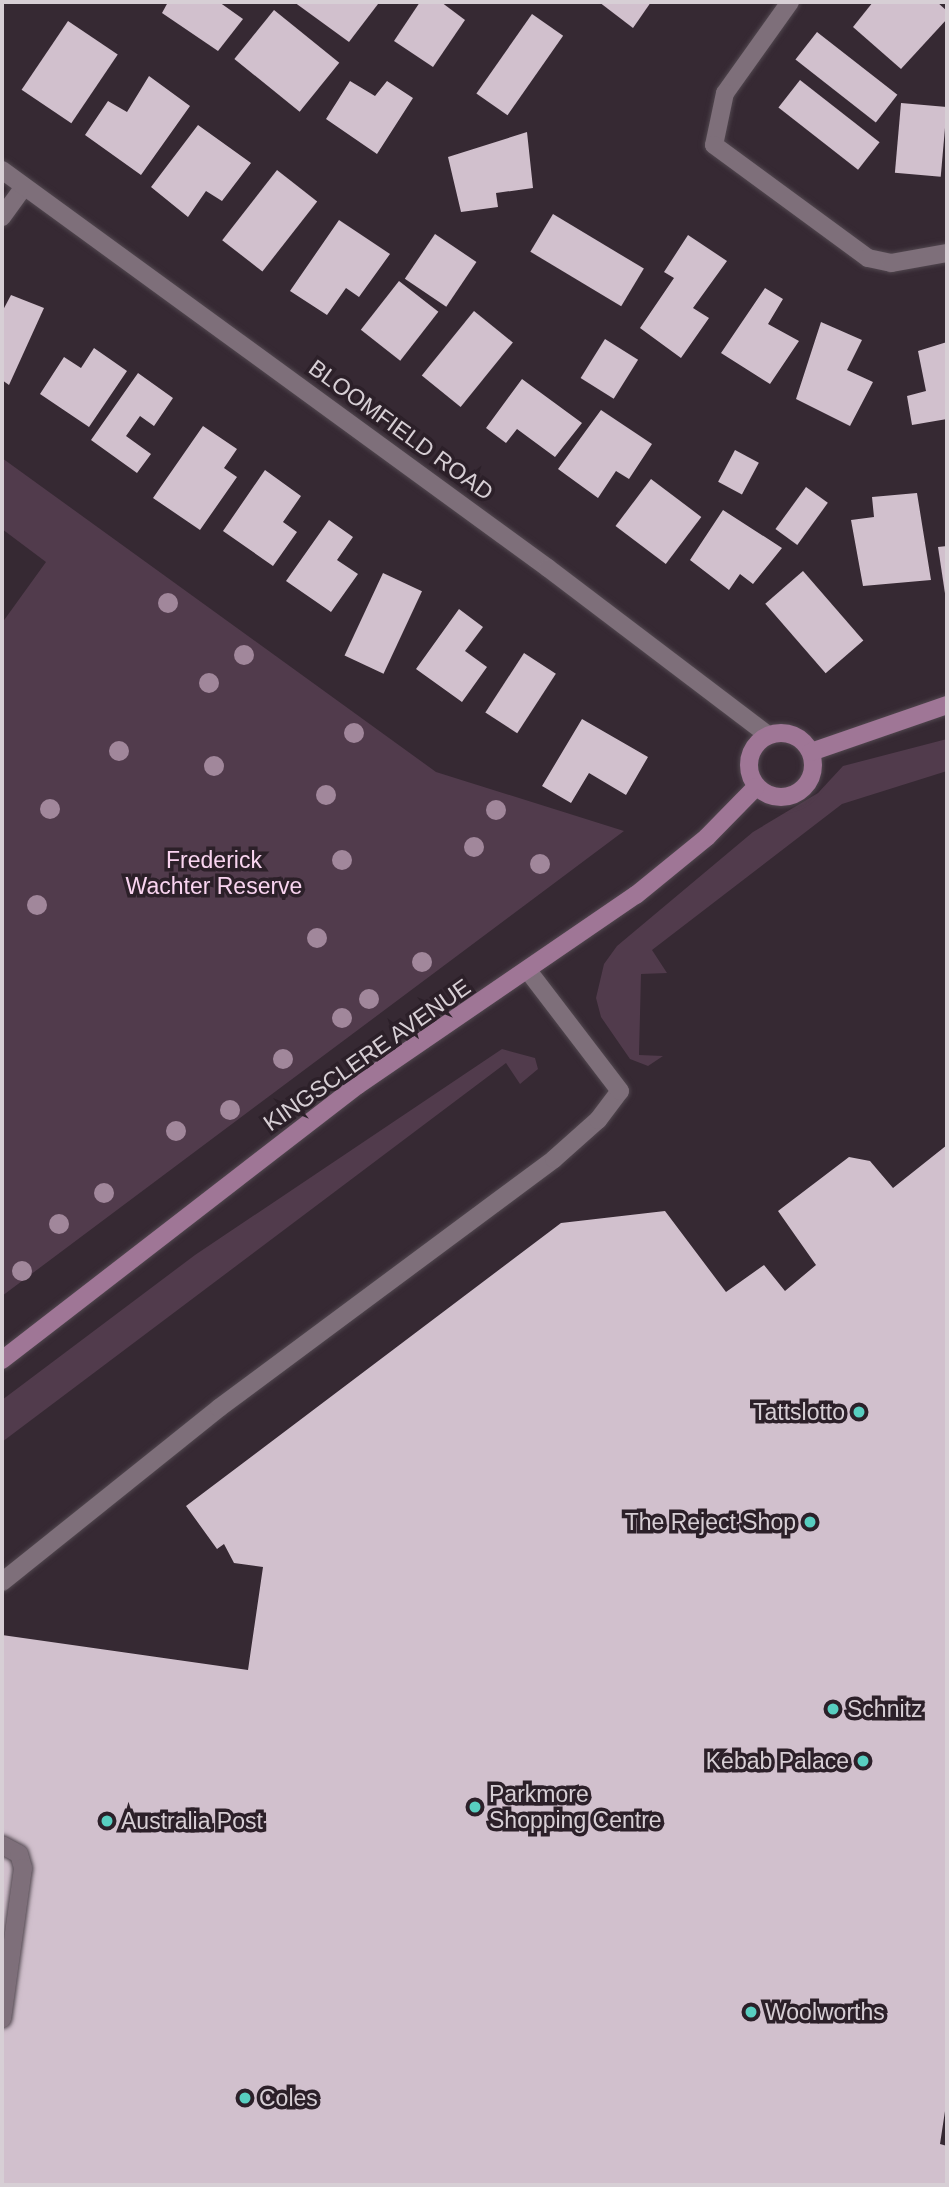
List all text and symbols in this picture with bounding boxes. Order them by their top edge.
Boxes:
street label: BLOOMFIELD ROAD [303,354,499,506]
park label: Frederick Wachter Reserve [126,846,302,900]
street label: KINGSCLERE AVENUE [258,973,476,1137]
place label: Tattslotto [753,1398,845,1426]
marker: Tattslotto [851,1404,867,1420]
place label: The Reject Shop [625,1508,796,1536]
marker: The Reject Shop [802,1514,818,1530]
place label: Schnitz [847,1695,922,1723]
marker: Schnitz [825,1701,841,1717]
place label: Kebab Palace [706,1747,849,1775]
marker: Kebab Palace [855,1753,871,1769]
place label: Parkmore Shopping Centre [489,1780,662,1834]
marker: Parkmore Shopping Centre [467,1799,483,1815]
place label: Australia Post [121,1807,263,1835]
marker: Australia Post [99,1813,115,1829]
place label: Woolworths [765,1998,885,2026]
marker: Woolworths [743,2004,759,2020]
place label: Coles [259,2084,318,2112]
marker: Coles [237,2090,253,2106]

